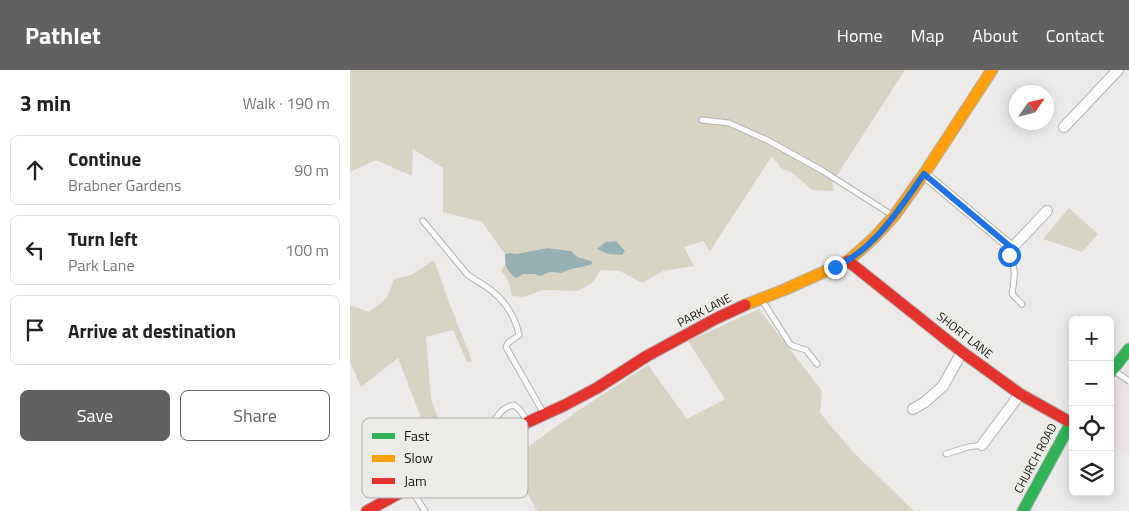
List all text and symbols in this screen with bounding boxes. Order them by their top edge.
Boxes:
text: Pathlet [25,17,101,53]
text: Home [837,22,883,49]
text: Map [911,22,944,49]
text: About [972,22,1018,49]
text: Contact [1046,22,1104,49]
north arrow [1009,85,1054,130]
text: 3 min [20,87,71,119]
text: Walk · 190 m [242,91,330,115]
text: Continue [68,144,141,173]
icon: ahead [21,156,49,184]
text: 90 m [294,158,329,182]
text: Brabner Gardens [68,173,181,197]
text: Turn left [68,224,138,253]
icon: left [21,236,49,264]
text: 100 m [285,238,329,262]
route start [998,244,1021,267]
text: Park Lane [68,253,135,277]
route end [824,256,847,279]
street label: PARK LANE [674,288,735,332]
street label: SHORT LANE [933,307,997,363]
icon: arrive [21,316,49,344]
text: Arrive at destination [68,316,236,345]
map controls [1069,316,1114,496]
button: + [1069,316,1114,361]
button: − [1069,361,1114,406]
button: Save [20,390,170,441]
button: Share [180,390,330,441]
button: locate [1069,406,1114,451]
legend [362,418,528,498]
street label: CHURCH ROAD [1009,419,1062,496]
text: Fast [404,425,429,446]
text: Slow [404,447,433,468]
button: layers [1069,451,1114,496]
text: Jam [404,470,427,491]

